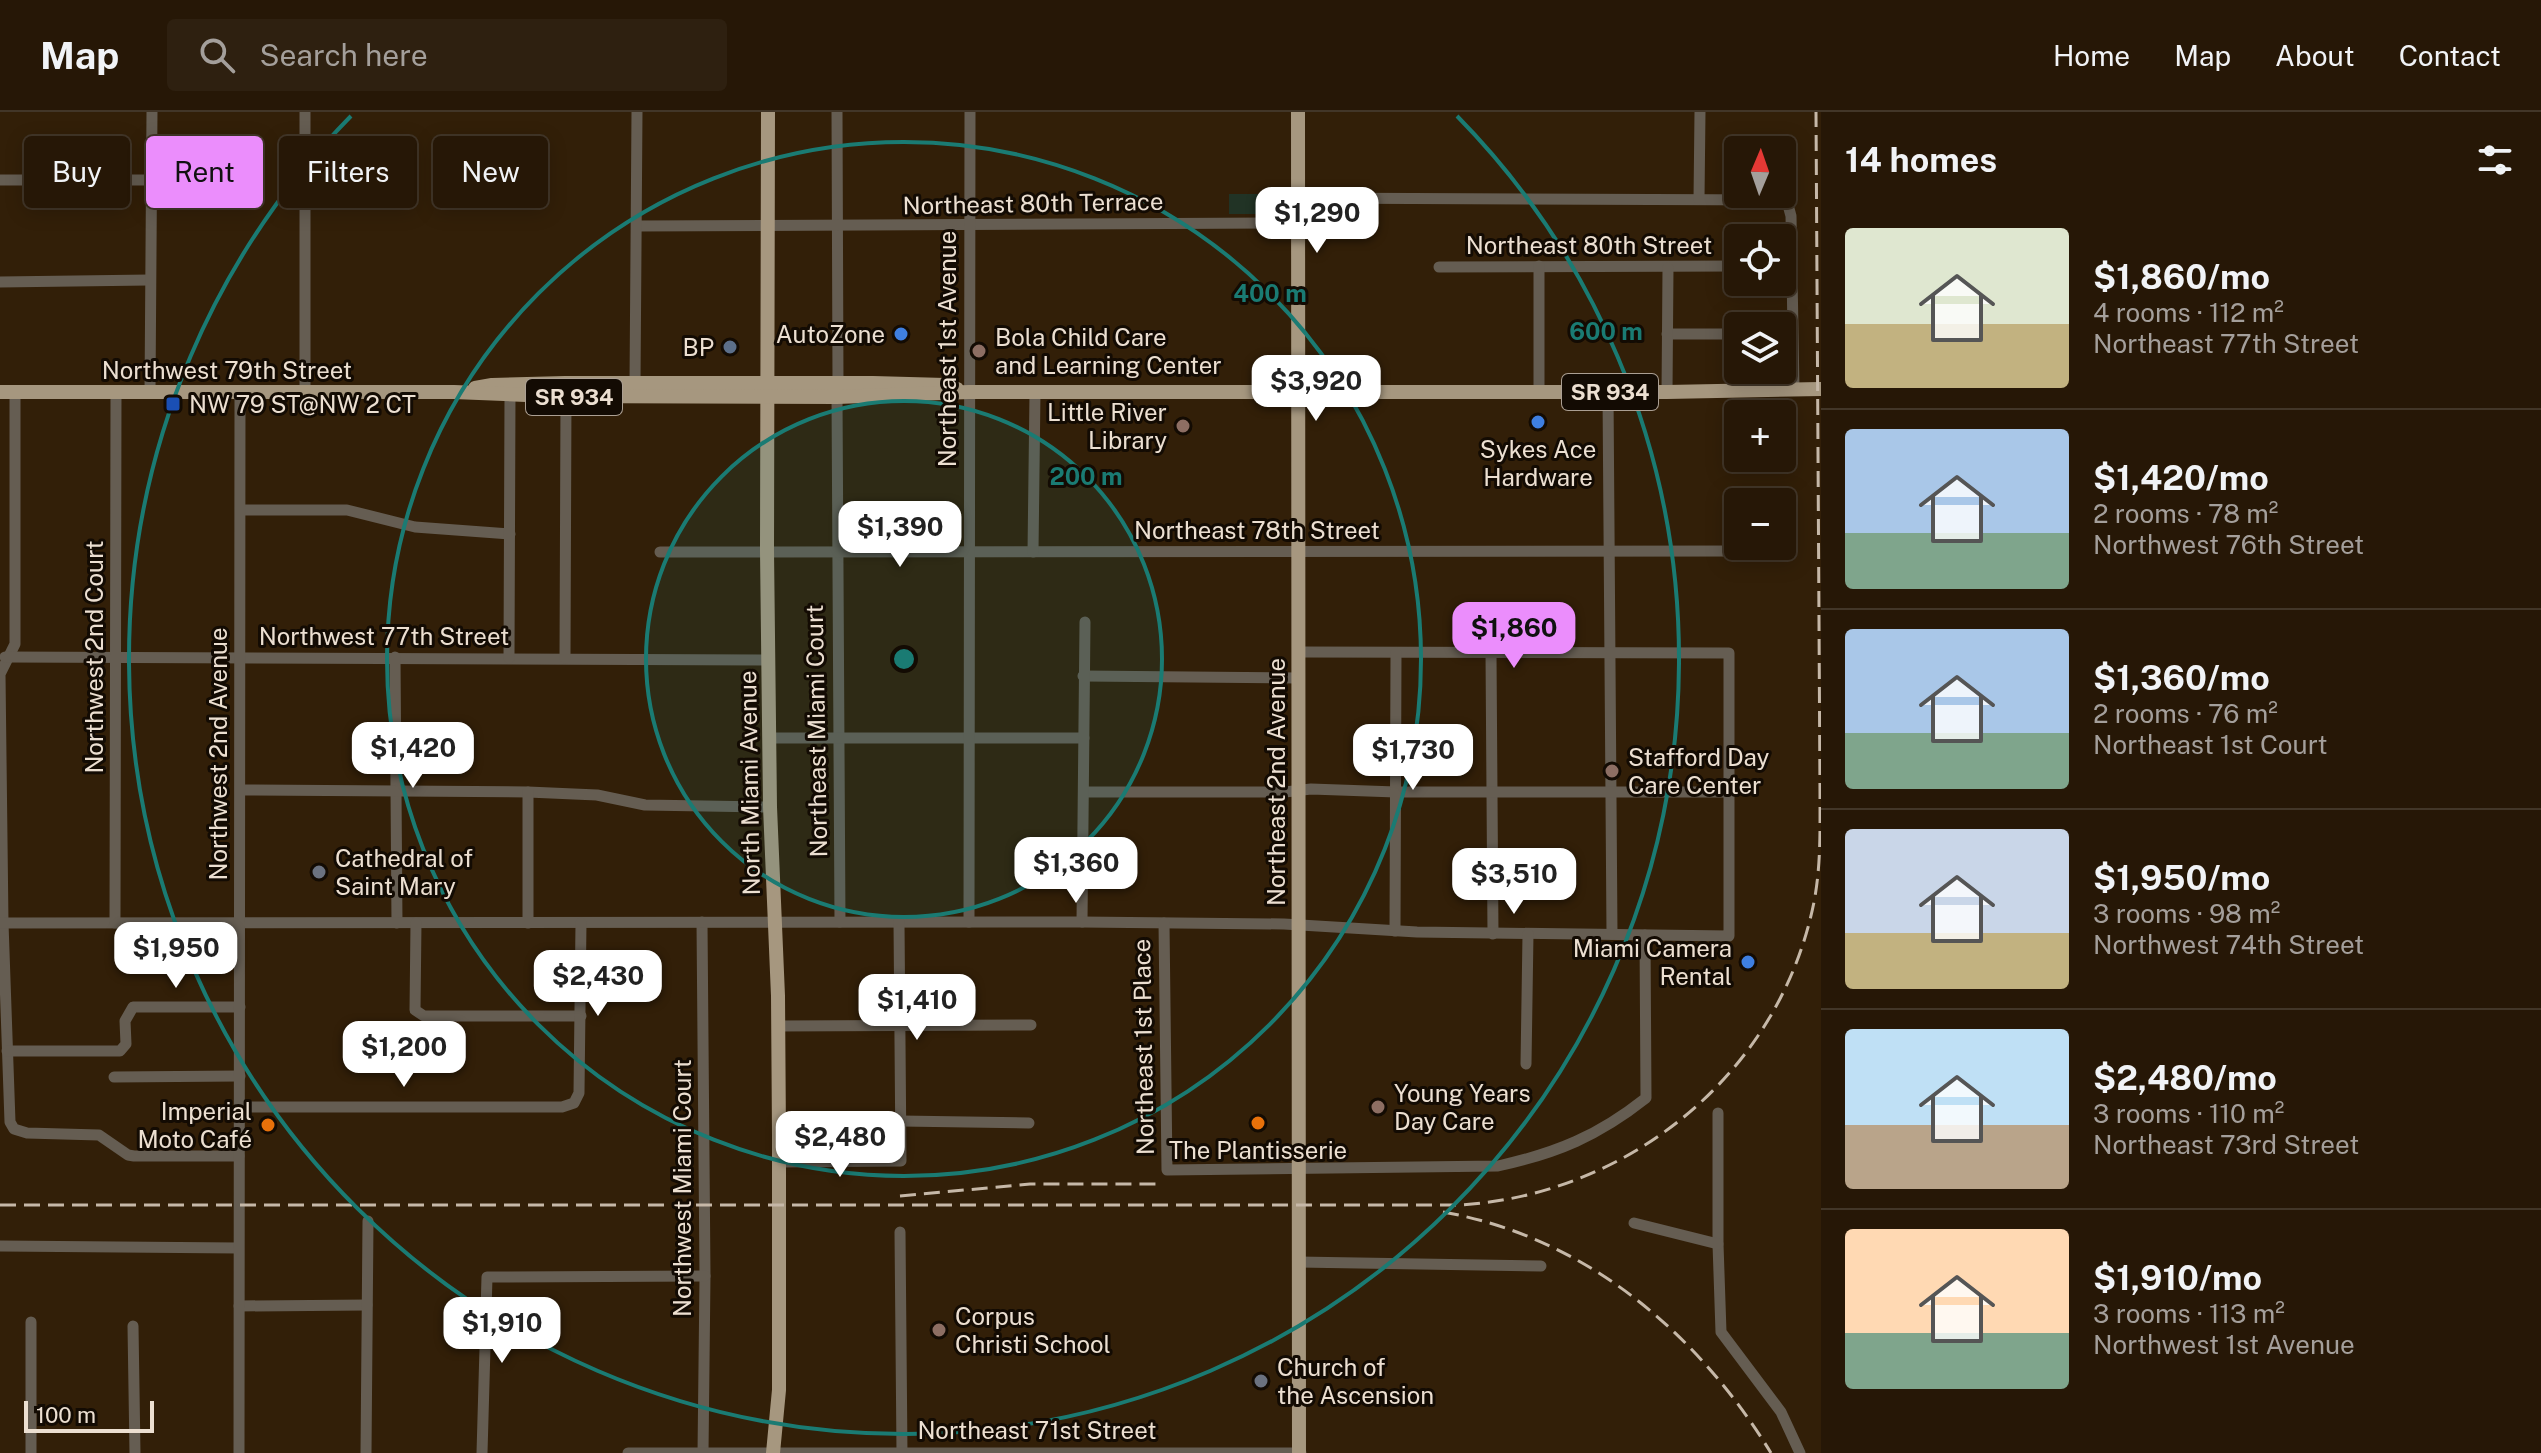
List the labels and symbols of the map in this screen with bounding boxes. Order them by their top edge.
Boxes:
north arrow [1724,136,1796,208]
street label: Northeast 80th Terrace [902,187,1164,219]
pin: $1,290 [1252,187,1382,255]
street label: Northeast 1st Avenue [933,231,961,467]
street label: Northeast 80th Street [1466,231,1712,259]
text: 400 m [1233,279,1307,307]
text: 600 m [1569,317,1643,345]
place label: AutoZone [776,320,885,348]
place label: Bola Child Care and Learning Center [995,323,1222,379]
marker: AutoZone [892,325,910,343]
place label: BP [682,333,714,361]
marker: BP [721,338,739,356]
marker: Bola Child Care and Learning Center [970,342,988,360]
pin: $3,920 [1251,355,1381,423]
street label: Northwest 79th Street [102,356,352,384]
road number: SR 934 [1562,374,1658,410]
road number: SR 934 [526,379,622,415]
place label: NW 79 ST@NW 2 CT [189,390,416,418]
marker: NW 79 ST@NW 2 CT [164,395,182,413]
place label: Little River Library [1047,398,1167,454]
marker: Sykes Ace Hardware [1529,413,1547,431]
marker: Little River Library [1174,417,1192,435]
place label: Sykes Ace Hardware [1480,435,1596,491]
text: 200 m [1049,462,1123,490]
pin: $1,390 [835,501,965,569]
street label: Northeast 78th Street [1134,516,1380,544]
street label: Northwest 2nd Court [80,540,108,774]
pin: $1,860 [1449,602,1579,670]
street label: Northeast Miami Court [800,604,832,858]
street label: Northwest 77th Street [259,622,509,650]
street label: Northwest 2nd Avenue [204,627,232,881]
centre of rings [890,645,918,673]
street label: Northeast 2nd Avenue [1262,658,1290,906]
street label: North Miami Avenue [733,670,765,896]
pin: $1,420 [348,722,478,790]
pin: $1,730 [1348,724,1478,792]
place label: Stafford Day Care Center [1628,743,1769,799]
marker: Stafford Day Care Center [1603,762,1621,780]
pin: $1,360 [1011,837,1141,905]
place label: Cathedral of Saint Mary [335,844,473,900]
pin: $3,510 [1449,848,1579,916]
marker: Cathedral of Saint Mary [310,863,328,881]
pin: $1,950 [111,922,241,990]
place label: Miami Camera Rental [1573,934,1732,990]
street label: Northeast 1st Place [1127,939,1159,1155]
pin: $2,430 [533,950,663,1018]
marker: Miami Camera Rental [1739,953,1757,971]
pin: $1,410 [852,974,982,1042]
pin: $1,200 [339,1021,469,1089]
street label: Northwest Miami Court [668,1059,696,1317]
place label: Young Years Day Care [1394,1079,1531,1135]
place label: Imperial Moto Café [137,1097,252,1153]
marker: Young Years Day Care [1369,1098,1387,1116]
pin: $2,480 [775,1111,905,1179]
marker: The Plantisserie [1249,1114,1267,1132]
marker: Imperial Moto Café [259,1116,277,1134]
place label: The Plantisserie [1169,1136,1347,1164]
pin: $1,910 [437,1297,567,1365]
place label: Corpus Christi School [955,1302,1111,1358]
marker: Corpus Christi School [930,1321,948,1339]
place label: Church of the Ascension [1277,1353,1434,1409]
marker: Church of the Ascension [1252,1372,1270,1390]
scale bar [24,1397,154,1433]
street label: Northeast 71st Street [917,1416,1157,1444]

